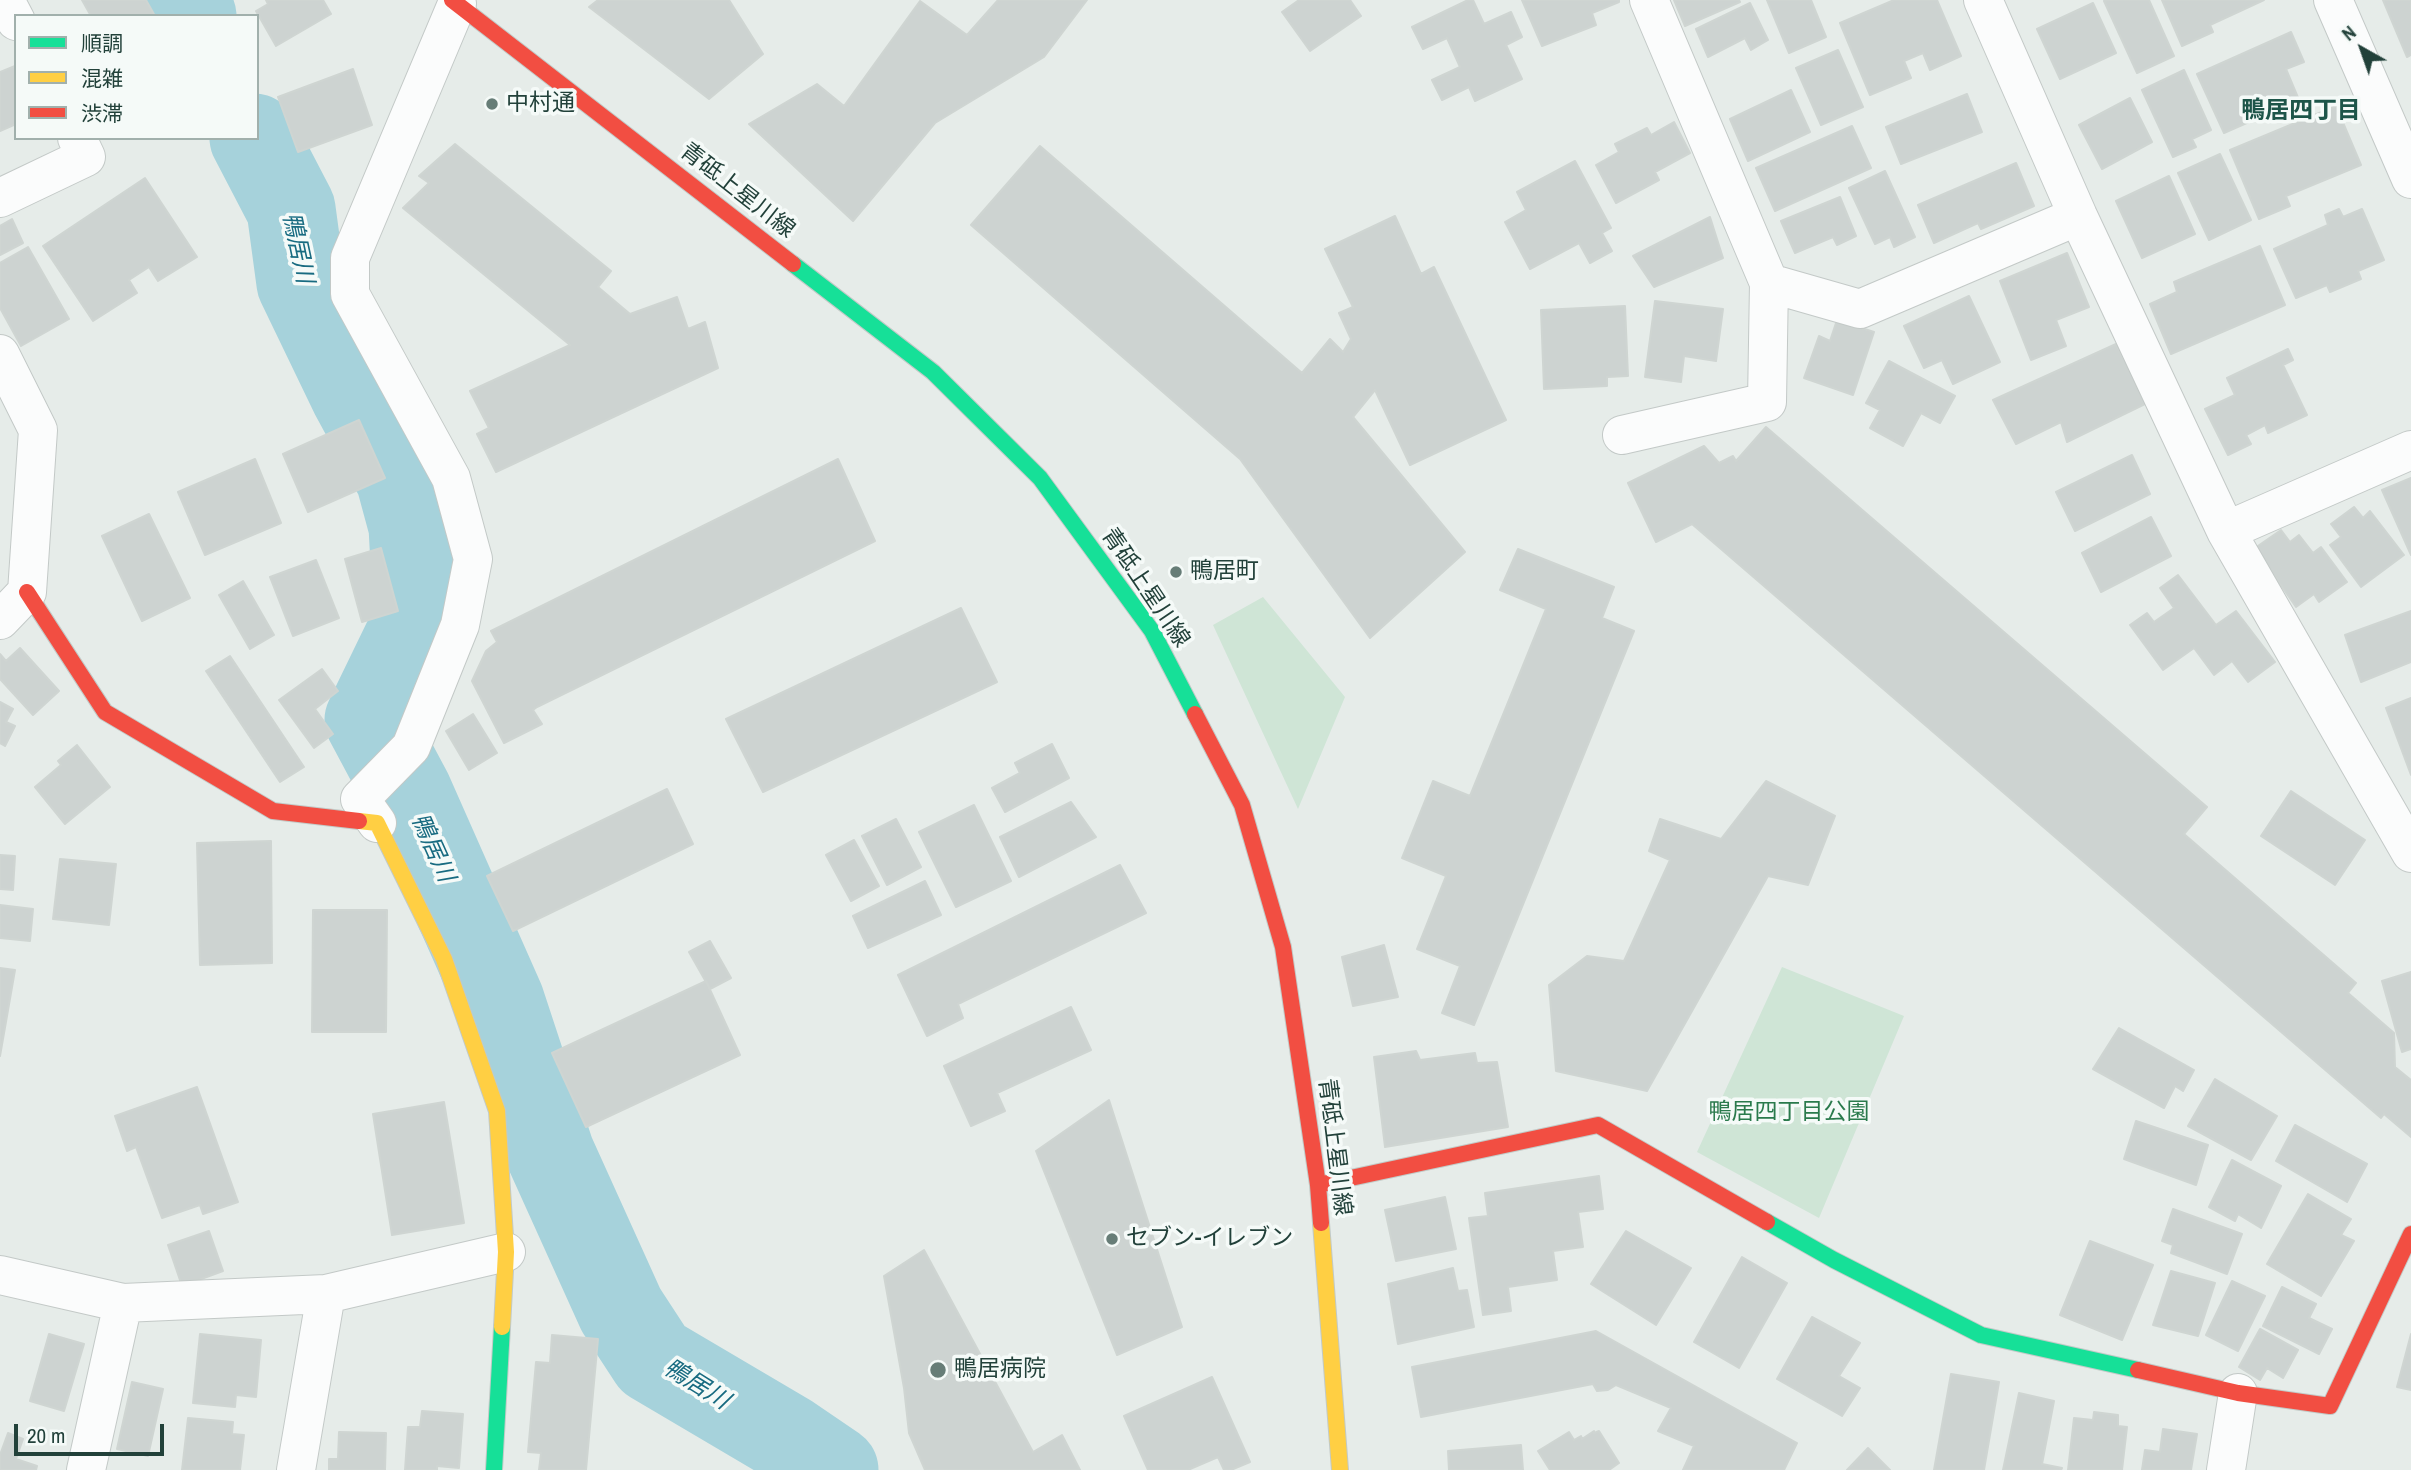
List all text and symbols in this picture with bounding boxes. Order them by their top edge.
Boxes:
legend [14,14,259,140]
north arrow [2327,14,2397,84]
text: N [2336,19,2361,46]
text: 順調 [81,29,123,58]
text: 混雑 [81,64,123,93]
place label: 中村通 [506,90,575,118]
marker: 中村通 [484,96,500,112]
district label: 鴨居四丁目 [2241,98,2361,126]
text: 渋滞 [81,99,123,128]
street label: 青砥上星川線 [674,138,800,244]
water label: 鴨居川 [275,210,319,286]
street label: 青砥上星川線 [1095,523,1195,653]
place label: 鴨居町 [1190,558,1259,586]
marker: 鴨居町 [1168,564,1184,580]
water label: 鴨居川 [404,809,460,887]
street label: 青砥上星川線 [1312,1077,1356,1217]
park label: 鴨居四丁目公園 [1709,1099,1869,1127]
place label: セブン-イレブン [1126,1225,1293,1253]
marker: セブン-イレブン [1104,1231,1120,1247]
water label: 鴨居川 [658,1354,734,1416]
place label: 鴨居病院 [954,1356,1046,1384]
marker: 鴨居病院 [928,1360,948,1380]
scale bar [18,1410,168,1454]
text: 20 m [27,1421,65,1450]

